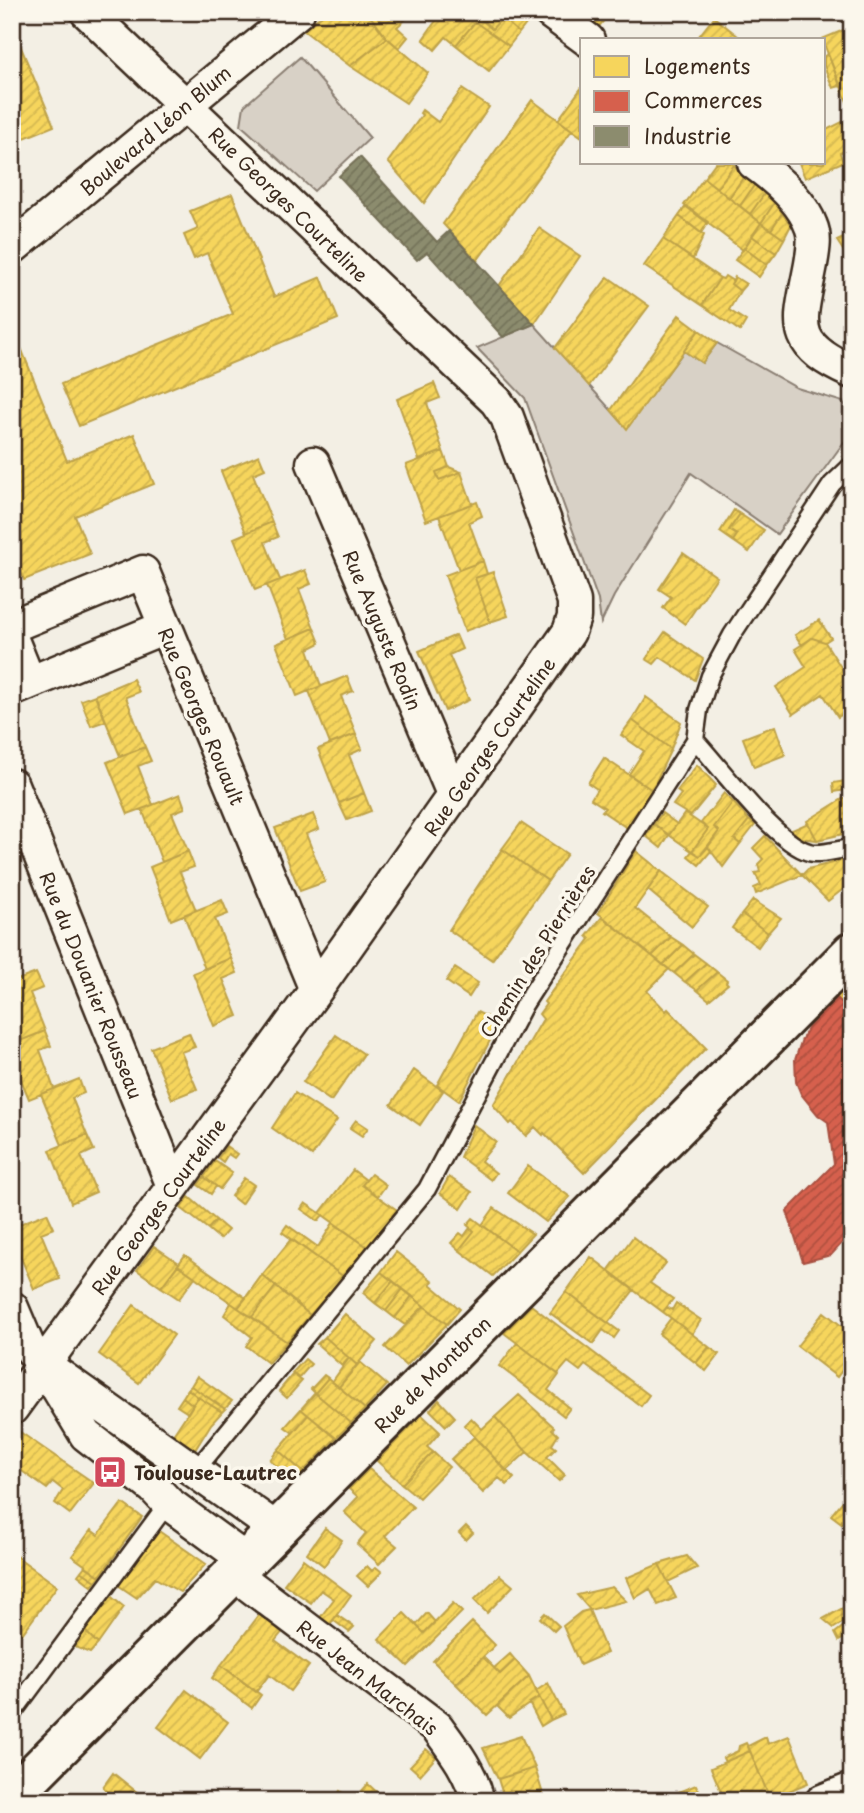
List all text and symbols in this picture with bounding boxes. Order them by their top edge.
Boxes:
legend [580,38,826,164]
text: Logements [644,49,751,81]
street label: Boulevard Léon Blum [73,58,237,202]
text: Commerces [644,83,762,115]
text: Industrie [644,119,731,151]
street label: Rue Georges Courteline [203,120,375,288]
street label: Rue Auguste Rodin [337,546,429,714]
street label: Rue Georges Rouault [152,623,252,809]
street label: Rue Georges Courteline [417,651,561,841]
street label: Chemin des Pierrières [472,859,602,1043]
street label: Rue du Douanier Rousseau [34,867,150,1103]
street label: Rue Georges Courteline [84,1112,232,1300]
street label: Rue de Montbron [367,1309,497,1439]
bus stop icon: Toulouse-Lautrec [91,1453,129,1491]
place label: Toulouse-Lautrec [134,1458,297,1486]
street label: Rue Jean Marchais [291,1613,445,1741]

